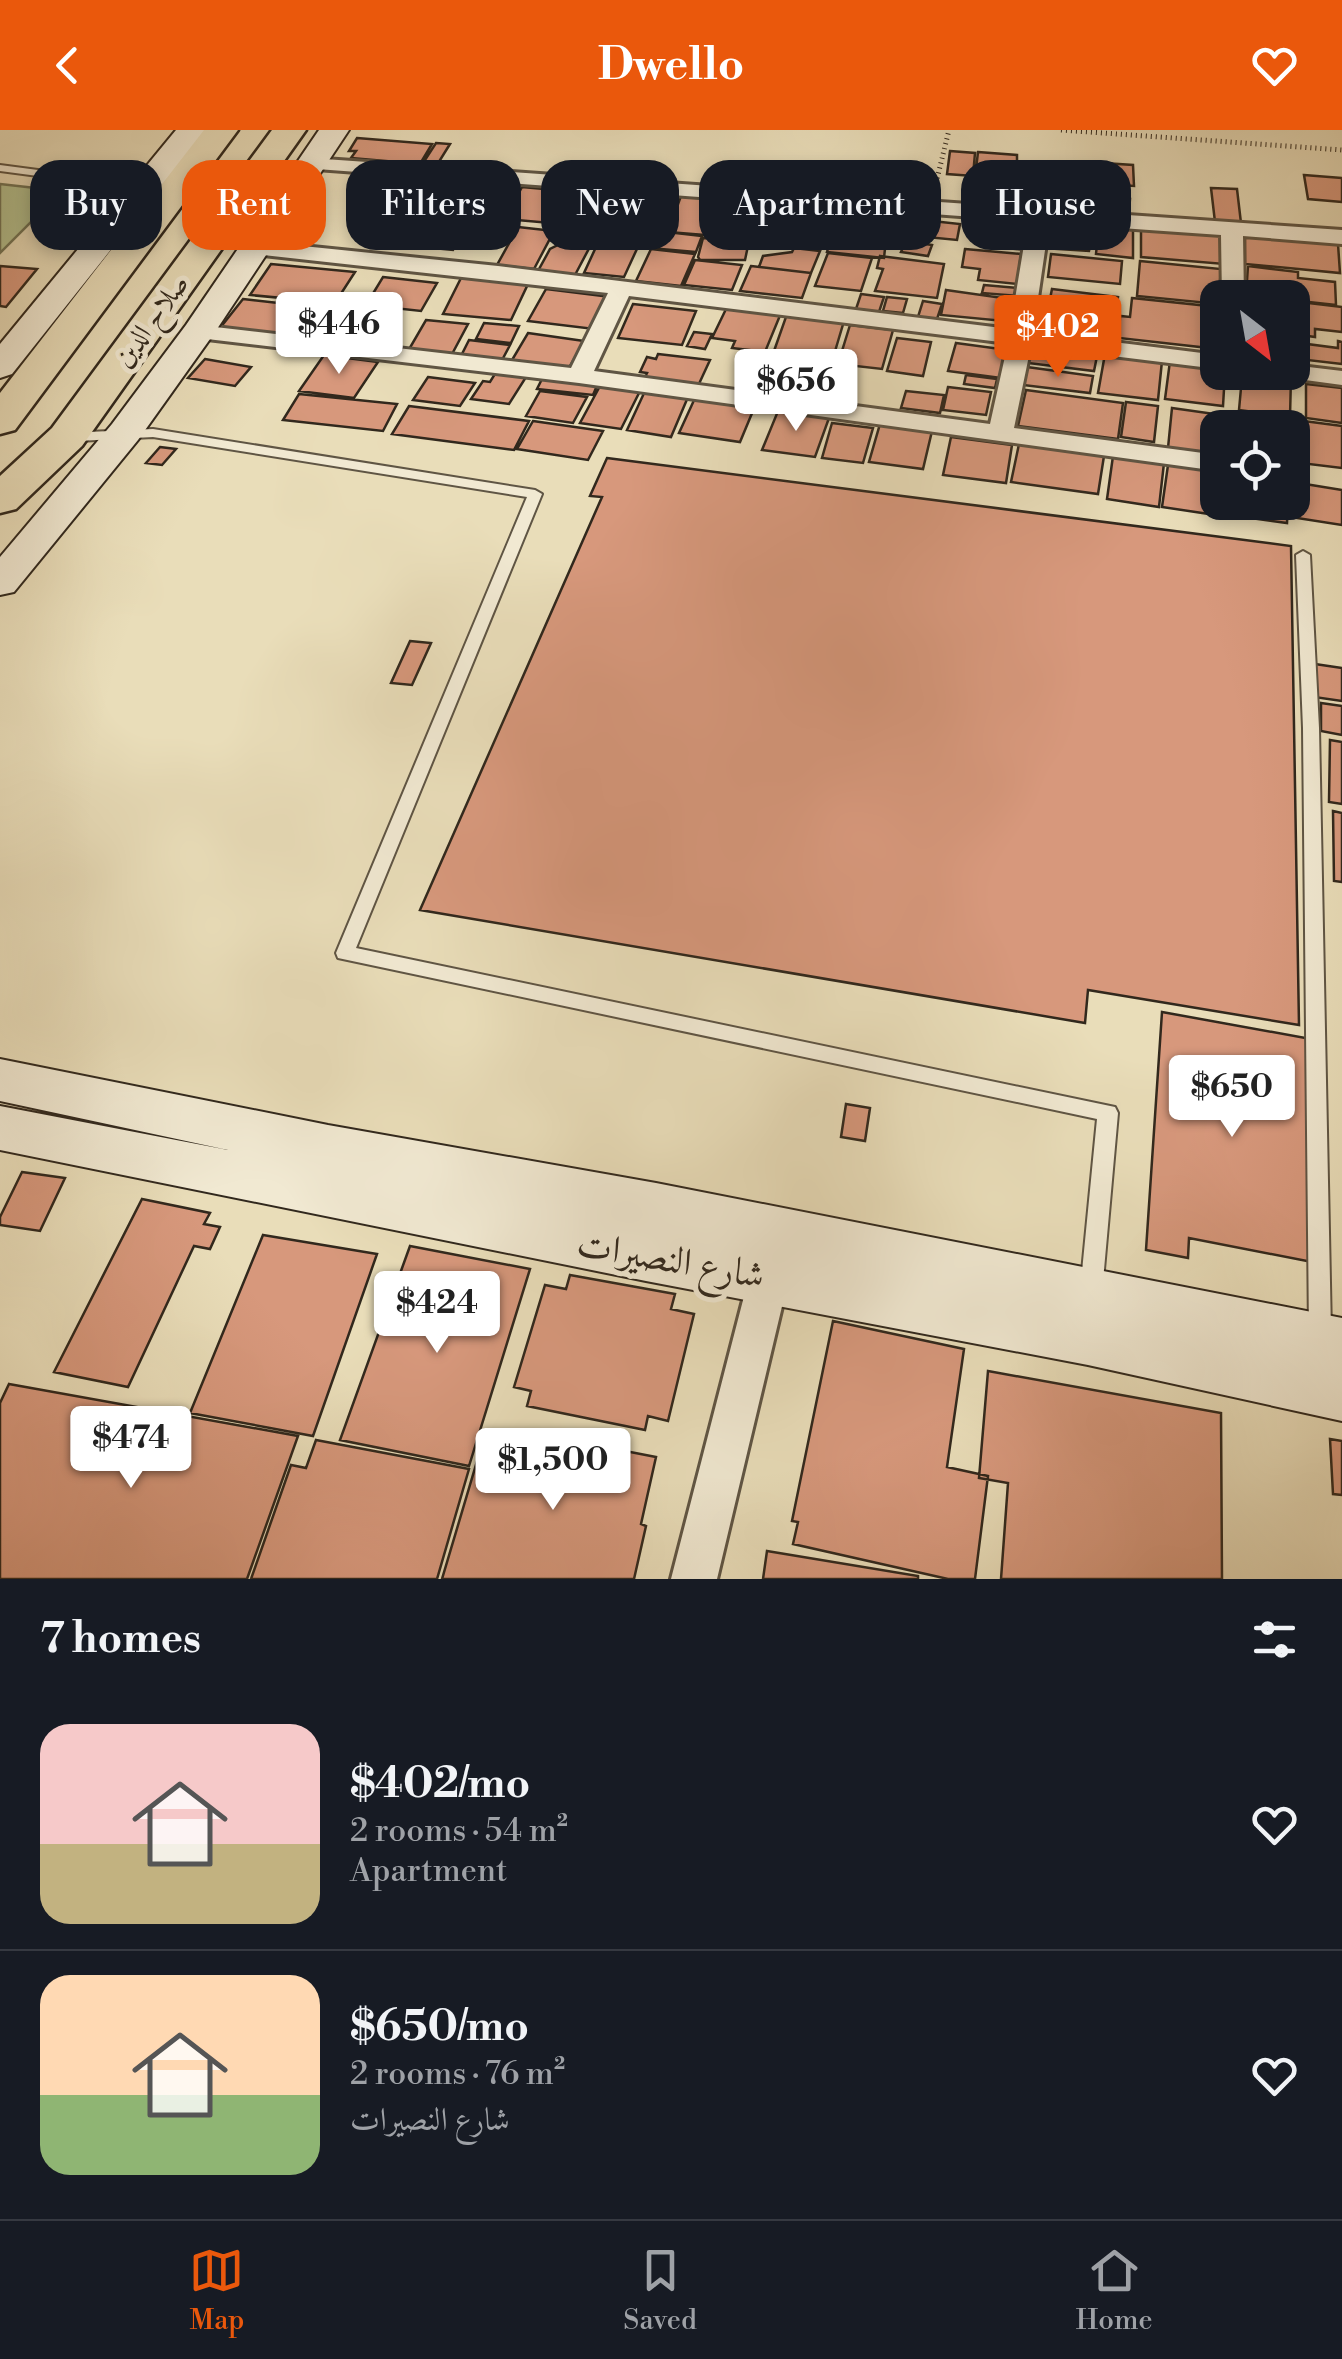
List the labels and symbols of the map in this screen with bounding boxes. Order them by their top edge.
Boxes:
street label: صلاح الدين [106,267,202,378]
north arrow [1200,280,1310,390]
pin: $446 [280,292,398,377]
pin: $402 [999,295,1117,380]
pin: $656 [737,349,855,434]
pin: $650 [1173,1055,1291,1140]
street label: شارع النصيرات [572,1221,768,1306]
pin: $424 [378,1271,496,1356]
pin: $474 [72,1406,190,1491]
pin: $1,500 [472,1428,634,1513]

